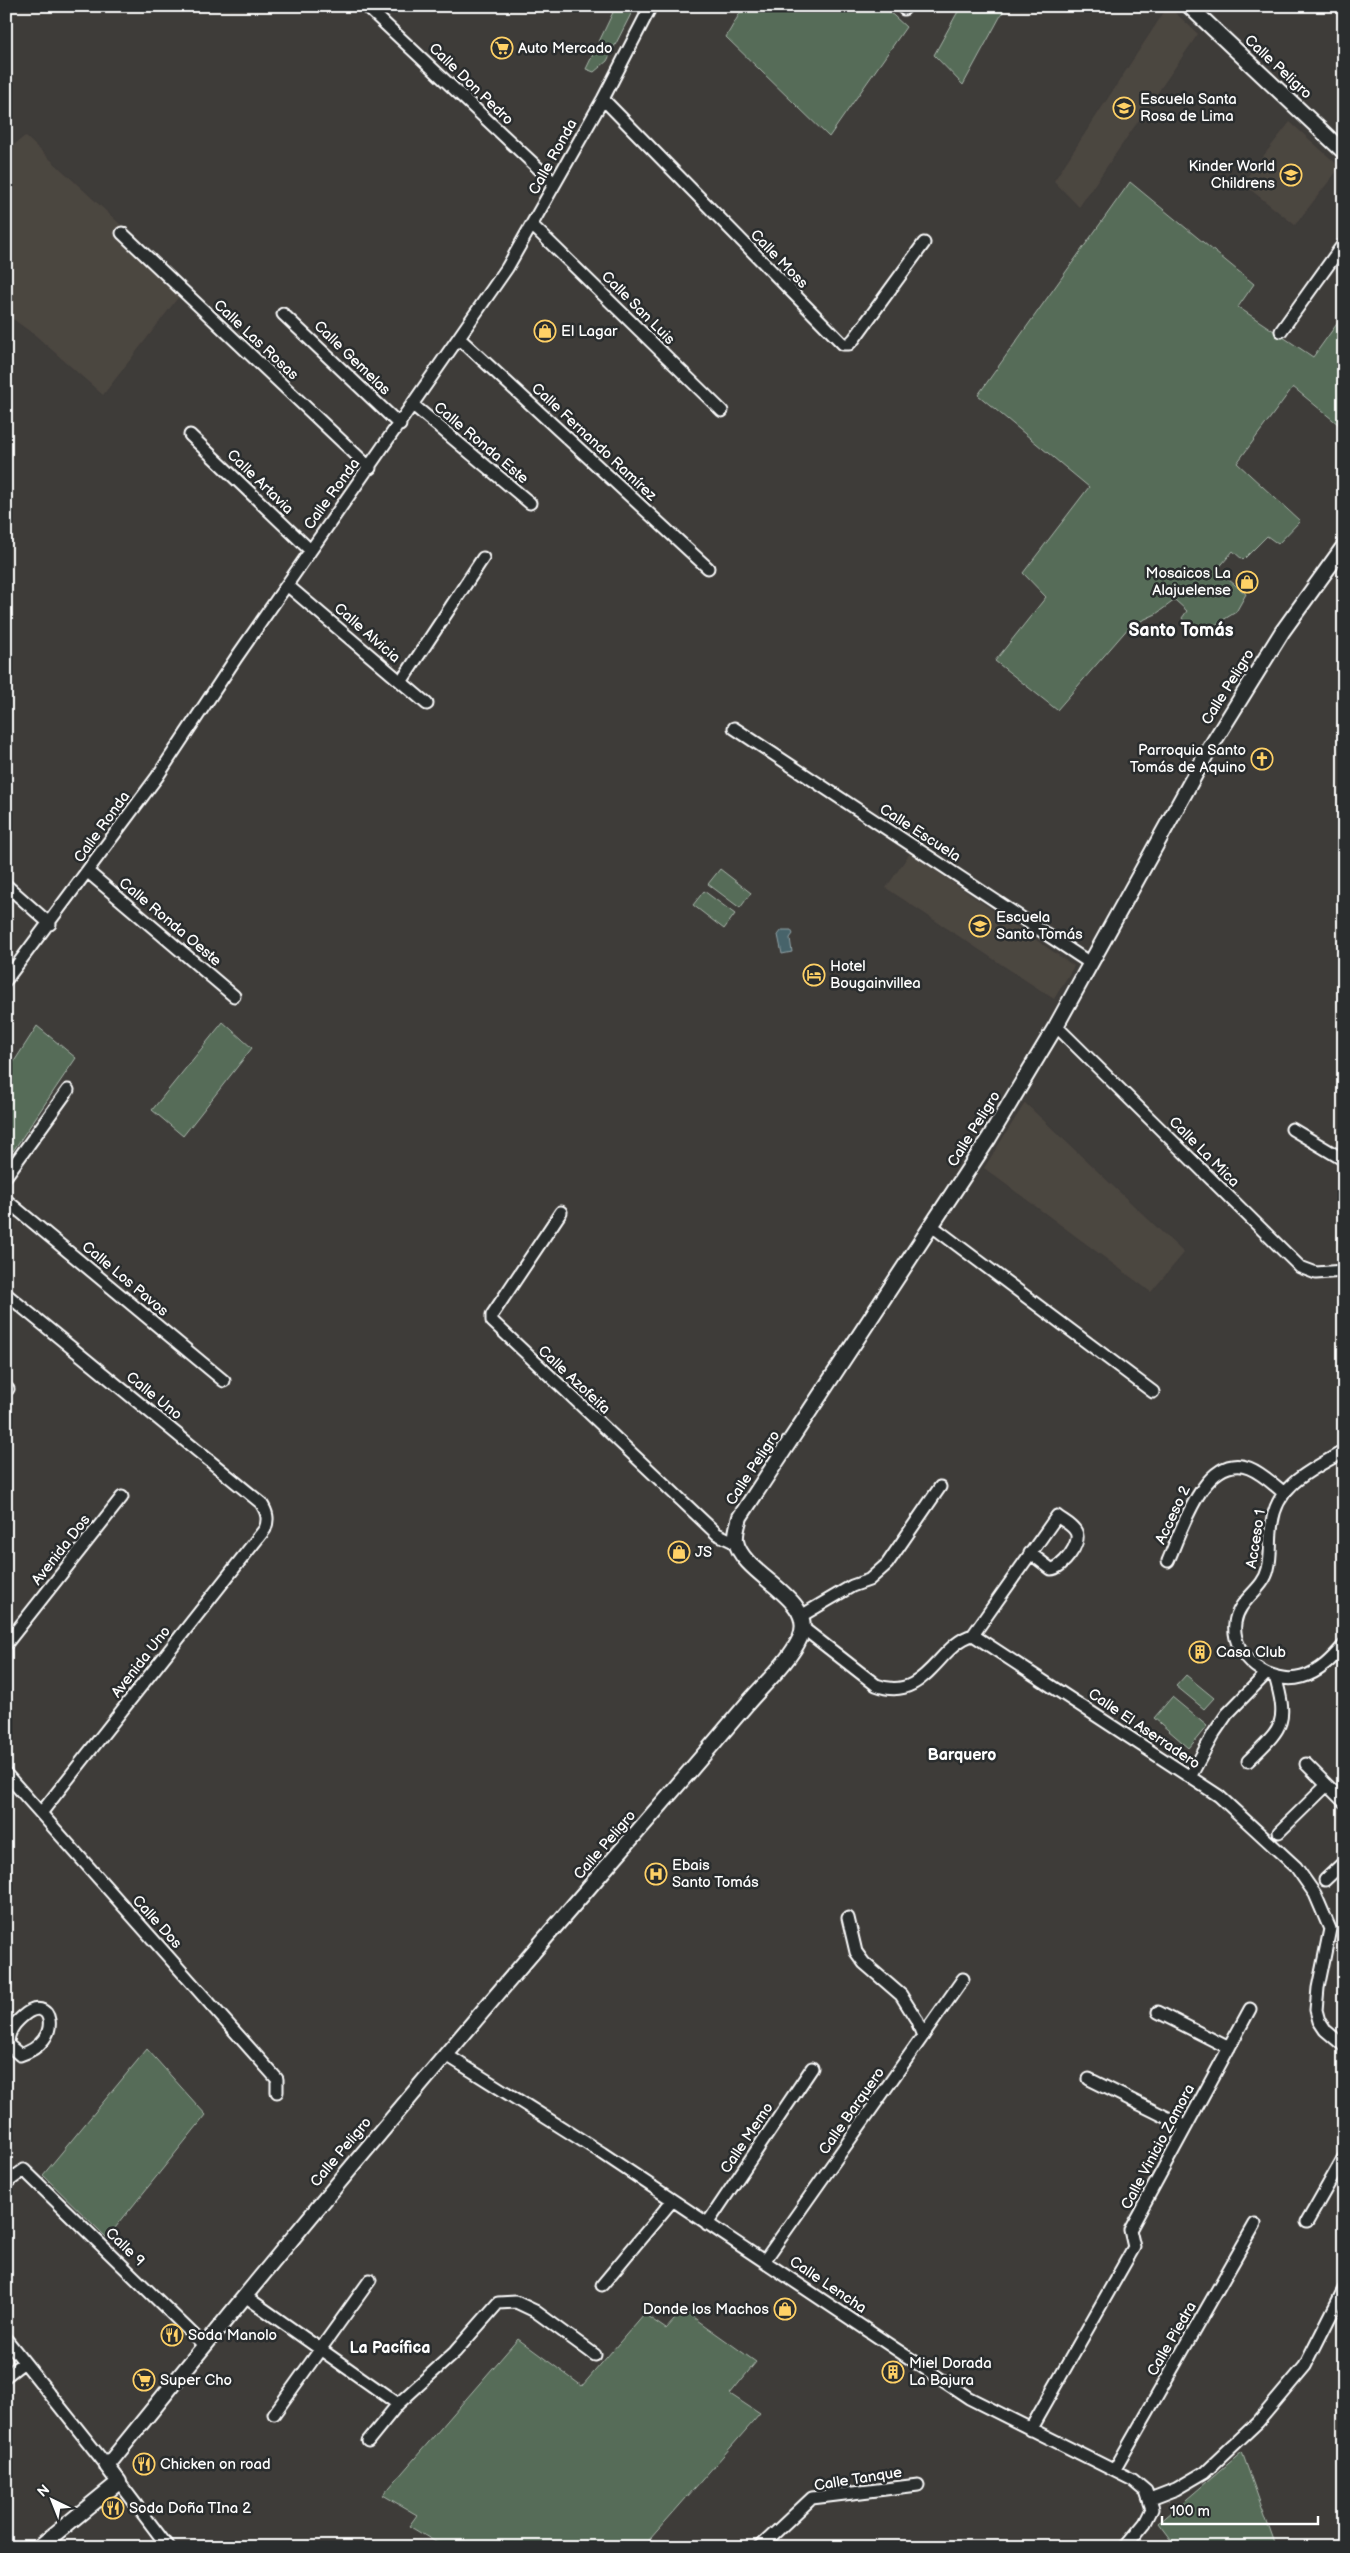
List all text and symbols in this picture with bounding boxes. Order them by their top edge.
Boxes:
street label: Calle Peligro [1240,31,1316,103]
supermarket icon: Auto Mercado [490,36,514,60]
street label: Calle Don Pedro [425,39,517,129]
place label: Auto Mercado [518,39,613,58]
place label: Escuela Santa Rosa de Lima [1140,90,1237,126]
school or university icon: Escuela Santa Rosa de Lima [1112,96,1136,120]
street label: Calle Ronda [524,116,582,198]
place label: Kinder World Childrens [1188,157,1276,193]
school or university icon: Kinder World Childrens [1279,163,1303,187]
street label: Calle Moss [746,225,812,293]
street label: Calle San Luis [597,267,679,349]
street label: Calle Las Rosas [210,296,303,385]
street label: Calle Gemelas [310,317,395,400]
shop icon: El Lagar [533,319,557,343]
place label: El Lagar [561,322,618,341]
street label: Calle Fernando Ramírez [527,379,661,506]
street label: Calle Ronda Este [430,398,532,488]
street label: Calle Artavia [223,446,297,518]
street label: Calle Ronda [300,455,364,533]
place label: Mosaicos La Alajuelense [1145,564,1231,600]
shop icon: Mosaicos La Alajuelense [1235,570,1259,594]
street label: Calle Alvicia [330,599,404,667]
district label: Santo Tomás [1128,620,1234,641]
street label: Calle Peligro [1197,646,1259,728]
place label: Parroquia Santo Tomás de Aquino [1130,741,1246,777]
church icon: Parroquia Santo Tomás de Aquino [1250,747,1274,771]
street label: Calle Ronda [70,788,134,866]
street label: Calle Escuela [876,800,964,866]
street label: Calle Ronda Oeste [115,874,225,970]
place label: Escuela Santo Tomás [996,908,1083,944]
school or university icon: Escuela Santo Tomás [968,914,992,938]
place label: Hotel Bougainvillea [830,957,921,993]
hotel icon: Hotel Bougainvillea [802,963,826,987]
street label: Calle Peligro [943,1088,1005,1170]
street label: Calle La Mica [1165,1113,1243,1191]
street label: Calle Los Pavos [78,1237,173,1321]
street label: Calle Azofeifa [534,1342,614,1418]
street label: Calle Uno [122,1368,186,1424]
street label: Calle Peligro [722,1427,784,1509]
street label: Acceso 2 [1151,1483,1195,1547]
street label: Acceso 1 [1242,1508,1270,1570]
street label: Avenida Dos [28,1510,95,1589]
shop icon: JS [667,1540,691,1564]
place label: JS [695,1543,712,1562]
street label: Avenida Uno [107,1622,175,1702]
building icon: Casa Club [1188,1640,1212,1664]
place label: Casa Club [1216,1643,1286,1662]
street label: Calle El Aserradero [1084,1684,1204,1774]
district label: Barquero [928,1746,996,1765]
street label: Calle Peligro [570,1806,640,1884]
place label: Ebais Santo Tomás [672,1856,759,1892]
hospital icon: Ebais Santo Tomás [644,1862,668,1886]
street label: Calle Dos [128,1891,186,1953]
street label: Calle Barquero [815,2064,889,2158]
street label: Calle Vinicio Zamora [1117,2081,1199,2213]
street label: Calle Memo [716,2099,778,2177]
street label: Calle Peligro [306,2113,376,2191]
street label: Calle 9 [101,2224,149,2270]
street label: Calle Lencha [786,2252,870,2318]
shop icon: Donde los Machos [773,2297,797,2321]
street label: Calle Piedra [1143,2298,1201,2380]
place label: Donde los Machos [643,2300,770,2319]
restaurant icon: Soda Manolo [160,2323,184,2347]
place label: Soda Manolo [188,2326,277,2345]
district label: La Pacífica [350,2339,430,2358]
place label: Miel Dorada La Bajura [909,2354,992,2390]
building icon: Miel Dorada La Bajura [881,2360,905,2384]
supermarket icon: Super Cho [132,2368,156,2392]
place label: Super Cho [160,2371,232,2390]
restaurant icon: Chicken on road [132,2452,156,2476]
place label: Chicken on road [160,2455,271,2474]
street label: Calle Tanque [813,2463,903,2495]
north arrow [28,2476,78,2526]
text: N [34,2481,53,2501]
scale bar [1162,2493,1319,2525]
restaurant icon: Soda Doña TIna 2 [101,2496,125,2520]
place label: Soda Doña TIna 2 [129,2499,251,2518]
text: 100 m [1170,2502,1210,2521]

